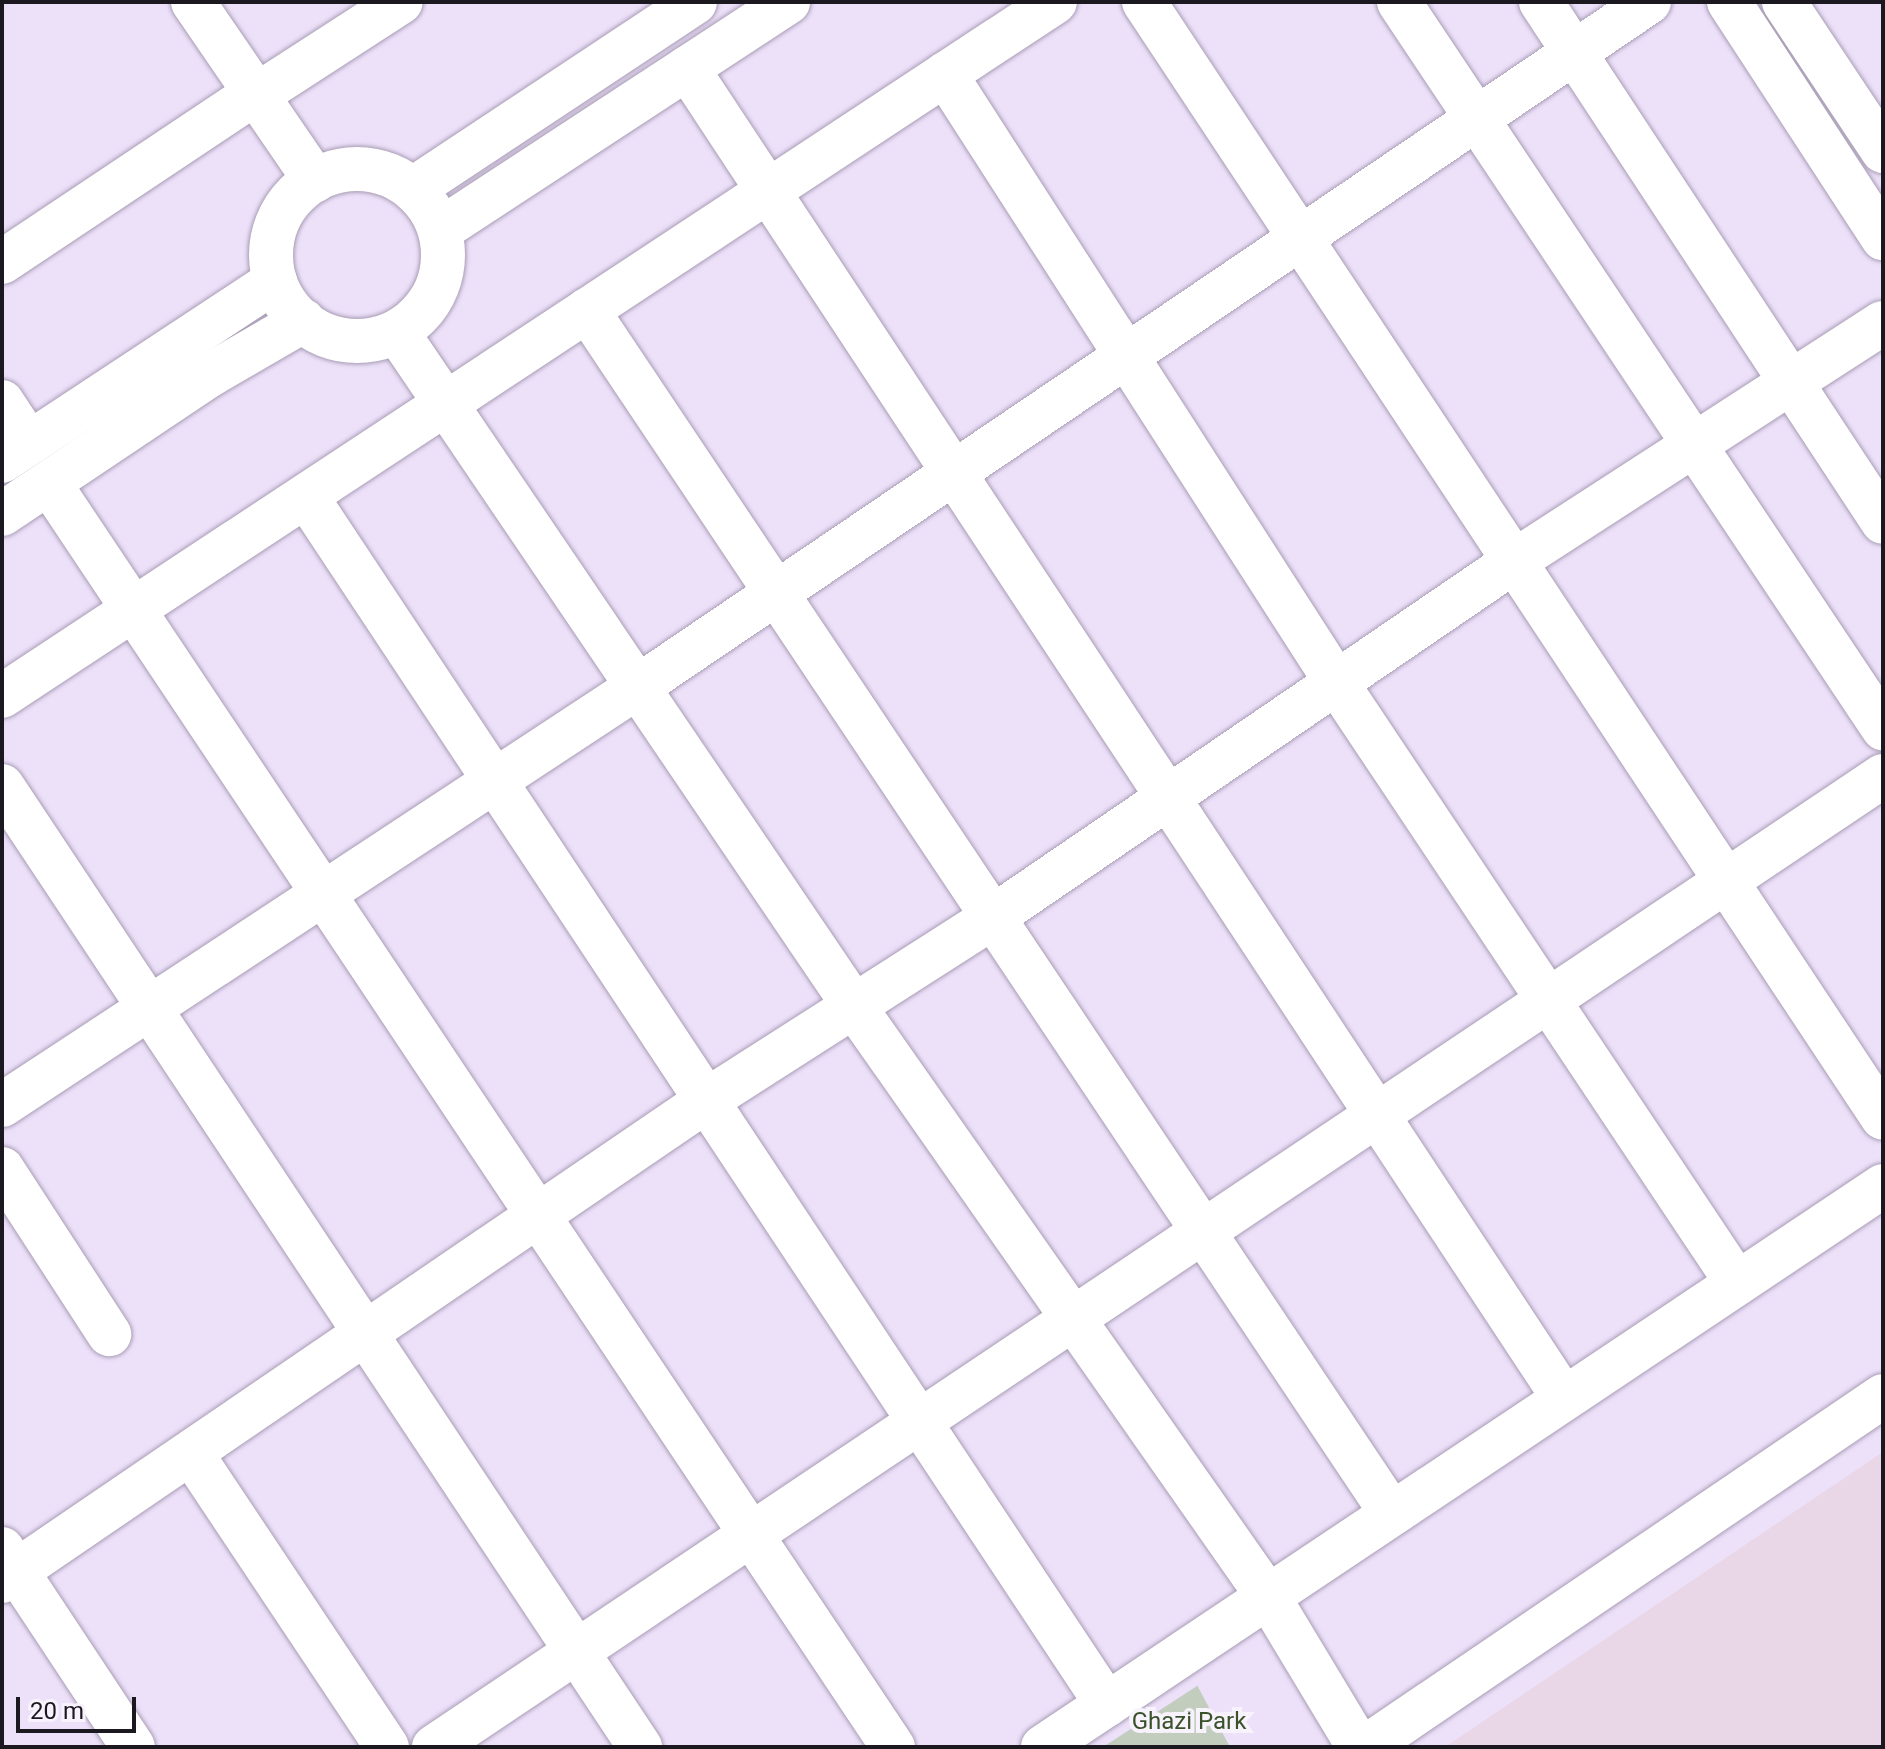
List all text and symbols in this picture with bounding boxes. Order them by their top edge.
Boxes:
scale bar [20,1681,140,1731]
text: 20 m [30,1697,84,1725]
park label: Ghazi Park [1132,1708,1246,1736]

